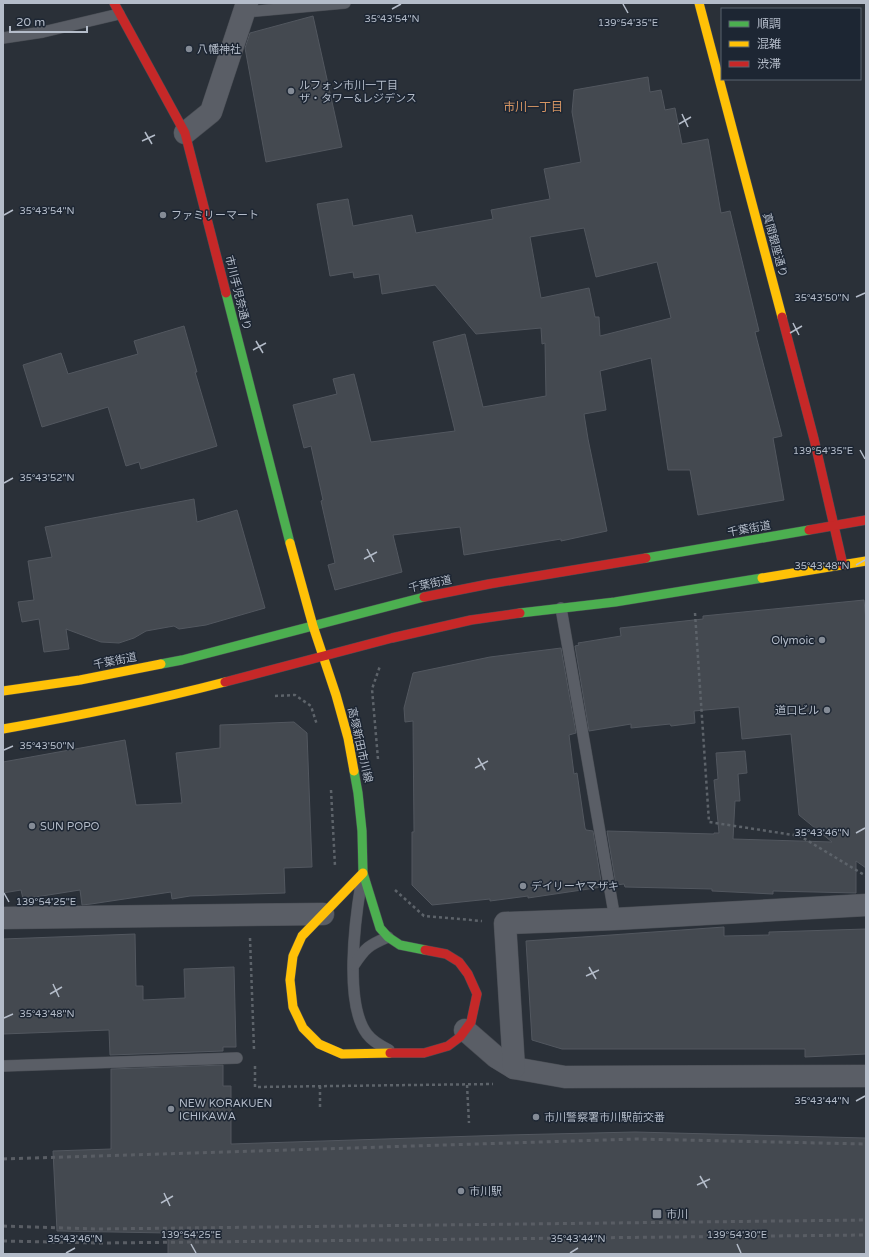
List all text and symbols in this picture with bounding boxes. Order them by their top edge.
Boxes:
scale bar [10,8,87,34]
legend [721,8,861,80]
text: 35°43'54"N [364,13,420,25]
text: 20 m [16,15,45,29]
text: 139°54'35"E [598,17,658,29]
text: 順調 [757,17,781,31]
text: 混雑 [757,37,781,51]
place label: 八幡神社 [197,43,241,56]
marker: 八幡神社 [184,44,194,54]
text: 渋滞 [757,57,781,71]
place label: ルフォン市川一丁目 ザ・タワー&レジデンス [299,79,417,105]
marker: ルフォン市川一丁目 ザ・タワー&レジデンス [286,86,296,96]
district label: 市川一丁目 [503,100,563,114]
text: 35°43'54"N [19,205,75,217]
place label: ファミリーマート [171,209,259,222]
marker: ファミリーマート [158,210,168,220]
street label: 真間銀座通り [760,211,790,279]
street label: 市川手児奈通り [222,254,254,332]
text: 35°43'50"N [794,292,850,304]
text: 139°54'35"E [793,445,853,457]
text: 35°43'52"N [19,472,75,484]
street label: 千葉街道 [726,519,772,539]
text: 35°43'48"N [794,560,850,572]
street label: 千葉街道 [407,573,453,595]
place label: Olymoic [771,634,814,647]
marker: Olymoic [817,635,827,645]
street label: 千葉街道 [92,650,138,672]
place label: 道口ビル [775,704,819,717]
marker: 道口ビル [822,705,832,715]
street label: 高塚新田市川線 [345,706,375,784]
text: 35°43'50"N [19,740,75,752]
place label: SUN POPO [40,820,100,833]
marker: SUN POPO [27,821,37,831]
text: 35°43'46"N [794,827,850,839]
place label: デイリーヤマザキ [531,880,619,893]
marker: デイリーヤマザキ [518,881,528,891]
text: 139°54'25"E [16,896,76,908]
text: 35°43'48"N [19,1008,75,1020]
text: 35°43'44"N [794,1095,850,1107]
place label: NEW KORAKUEN ICHIKAWA [179,1097,272,1123]
marker: NEW KORAKUEN ICHIKAWA [166,1104,176,1114]
place label: 市川警察署市川駅前交番 [544,1111,665,1124]
marker: 市川警察署市川駅前交番 [531,1112,541,1122]
place label: 市川駅 [469,1185,502,1198]
marker: 市川駅 [456,1186,466,1196]
marker: 市川 [651,1208,663,1220]
place label: 市川 [666,1208,688,1221]
text: 139°54'25"E [161,1229,221,1241]
text: 139°54'30"E [707,1229,767,1241]
text: 35°43'46"N [47,1233,103,1245]
text: 35°43'44"N [550,1233,606,1245]

